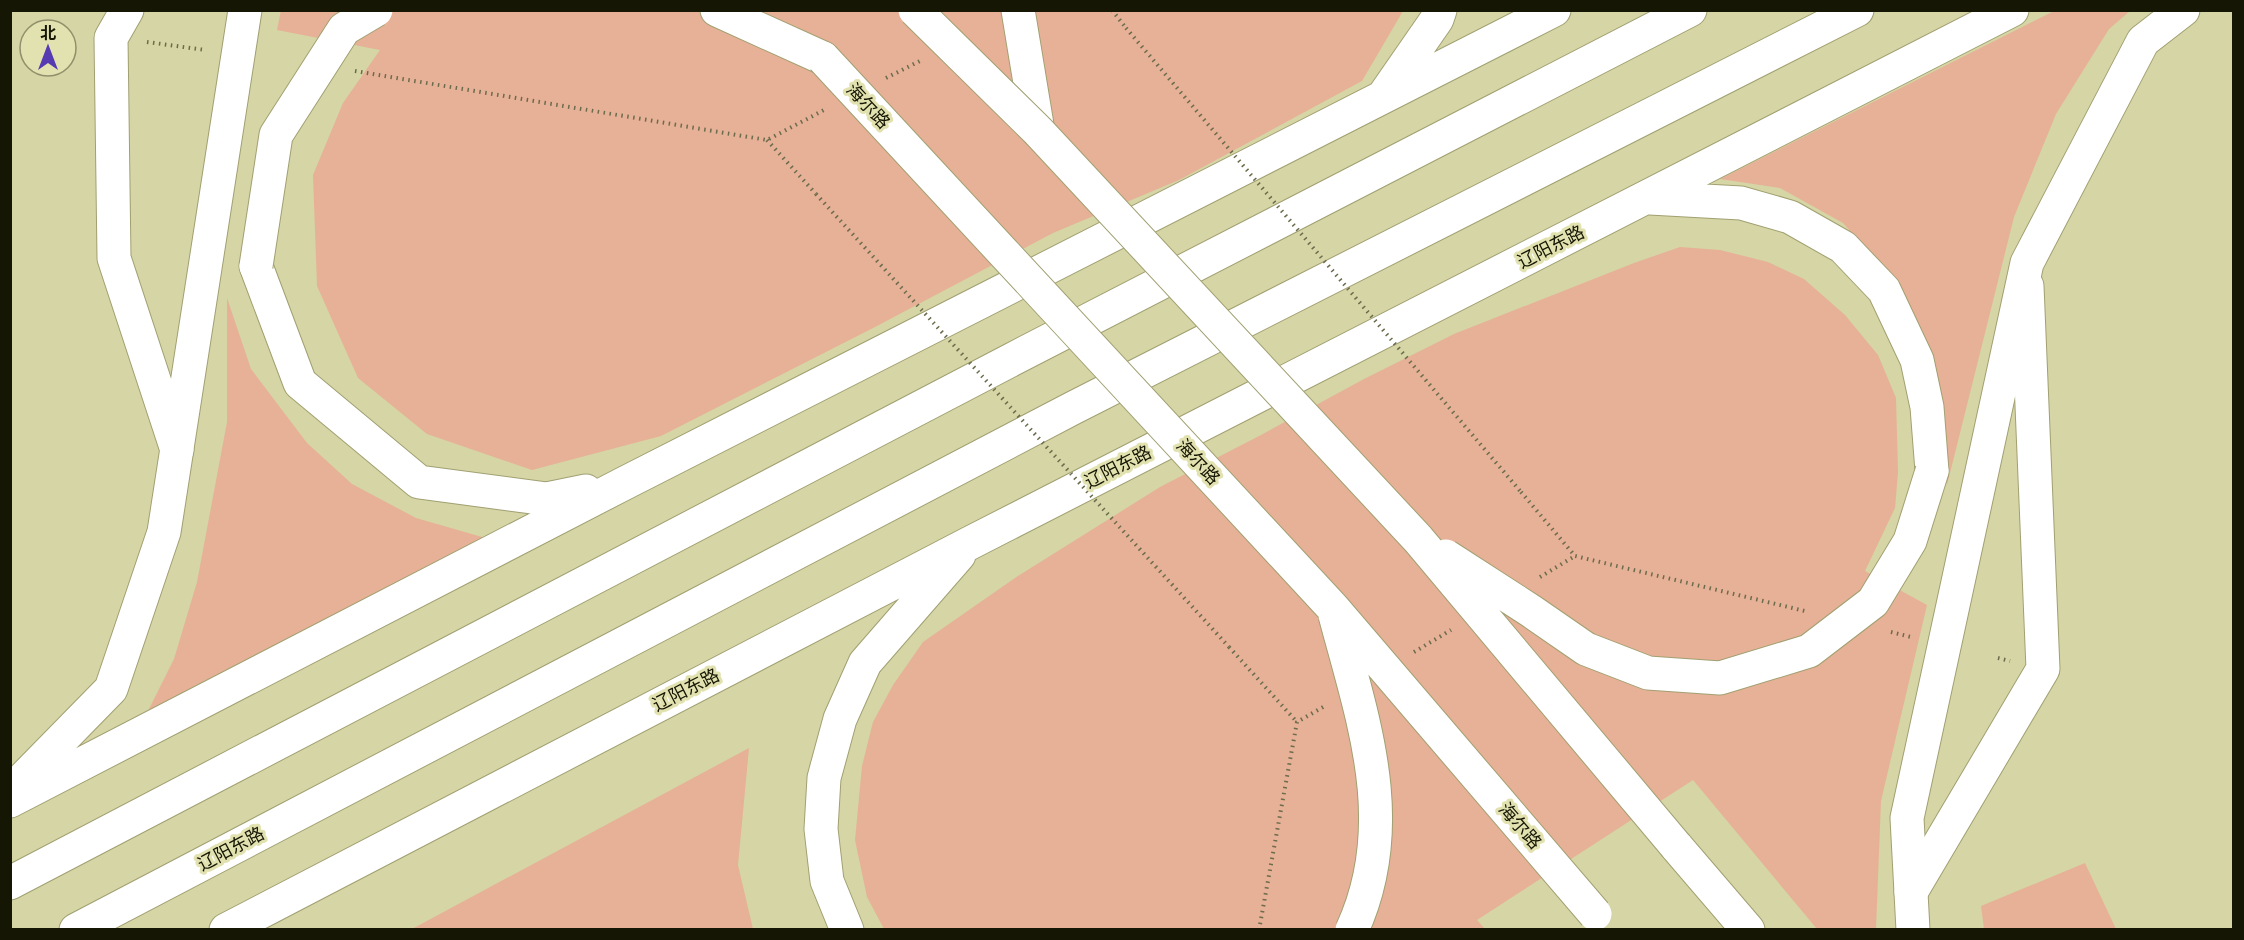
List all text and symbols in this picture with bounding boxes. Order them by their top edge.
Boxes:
north arrow [18,18,78,78]
text: 北 [40,23,56,43]
street label: 海尔路 [842,78,895,133]
street label: 辽阳东路 [1513,220,1588,272]
street label: 海尔路 [1172,434,1225,489]
street label: 辽阳东路 [1080,440,1155,492]
street label: 辽阳东路 [648,663,723,715]
street label: 海尔路 [1495,798,1547,853]
street label: 辽阳东路 [194,822,267,875]

